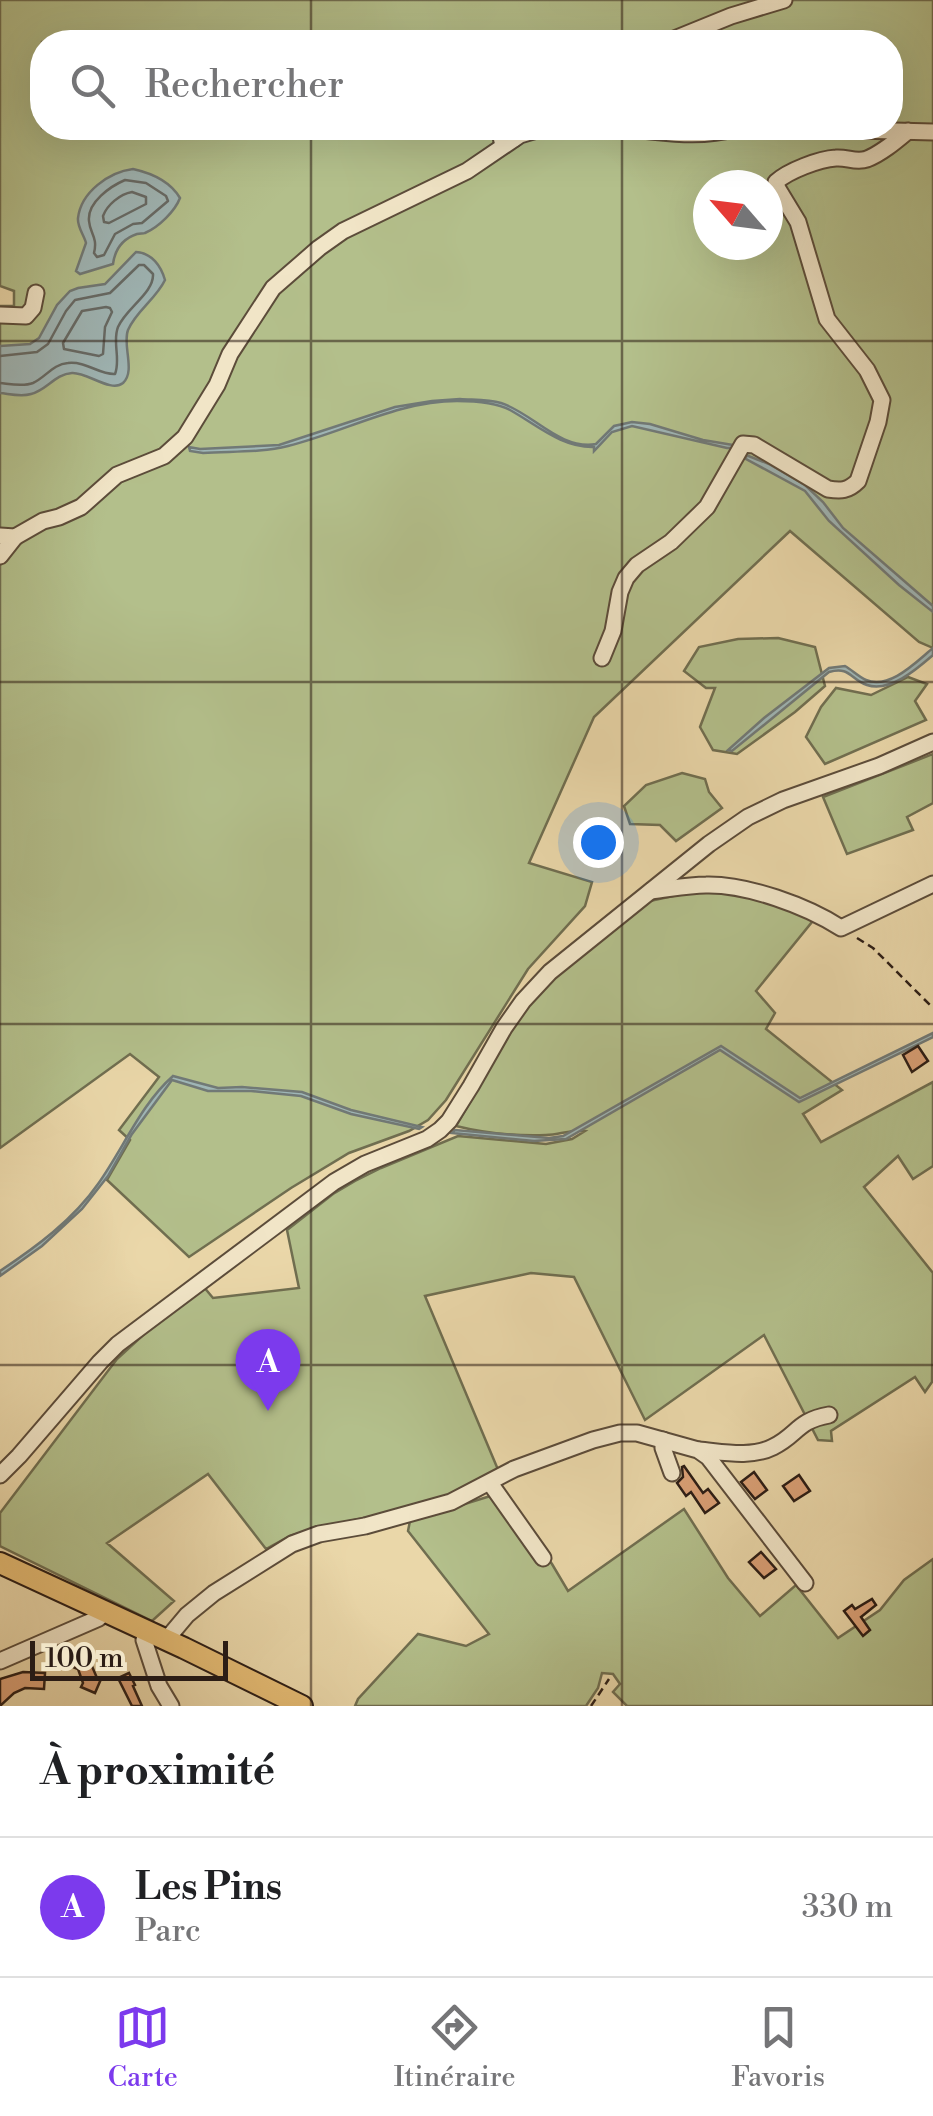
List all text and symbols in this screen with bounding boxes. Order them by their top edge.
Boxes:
search box [30,30,903,140]
icon: search [65,58,120,113]
text: Rechercher [145,62,344,109]
north arrow [693,170,783,260]
your location [573,817,624,868]
pin: A [236,1328,300,1411]
scale bar [30,1636,228,1680]
text: 100 m [45,1641,124,1676]
text: À proximité [40,1745,275,1798]
text: Les Pins [135,1864,282,1911]
text: A [61,1887,84,1927]
text: 330 m [802,1887,893,1927]
text: Parc [135,1911,201,1951]
tab: Carte [108,2000,178,2095]
tab: Itinéraire [394,2000,516,2095]
tab: Favoris [731,2000,825,2095]

